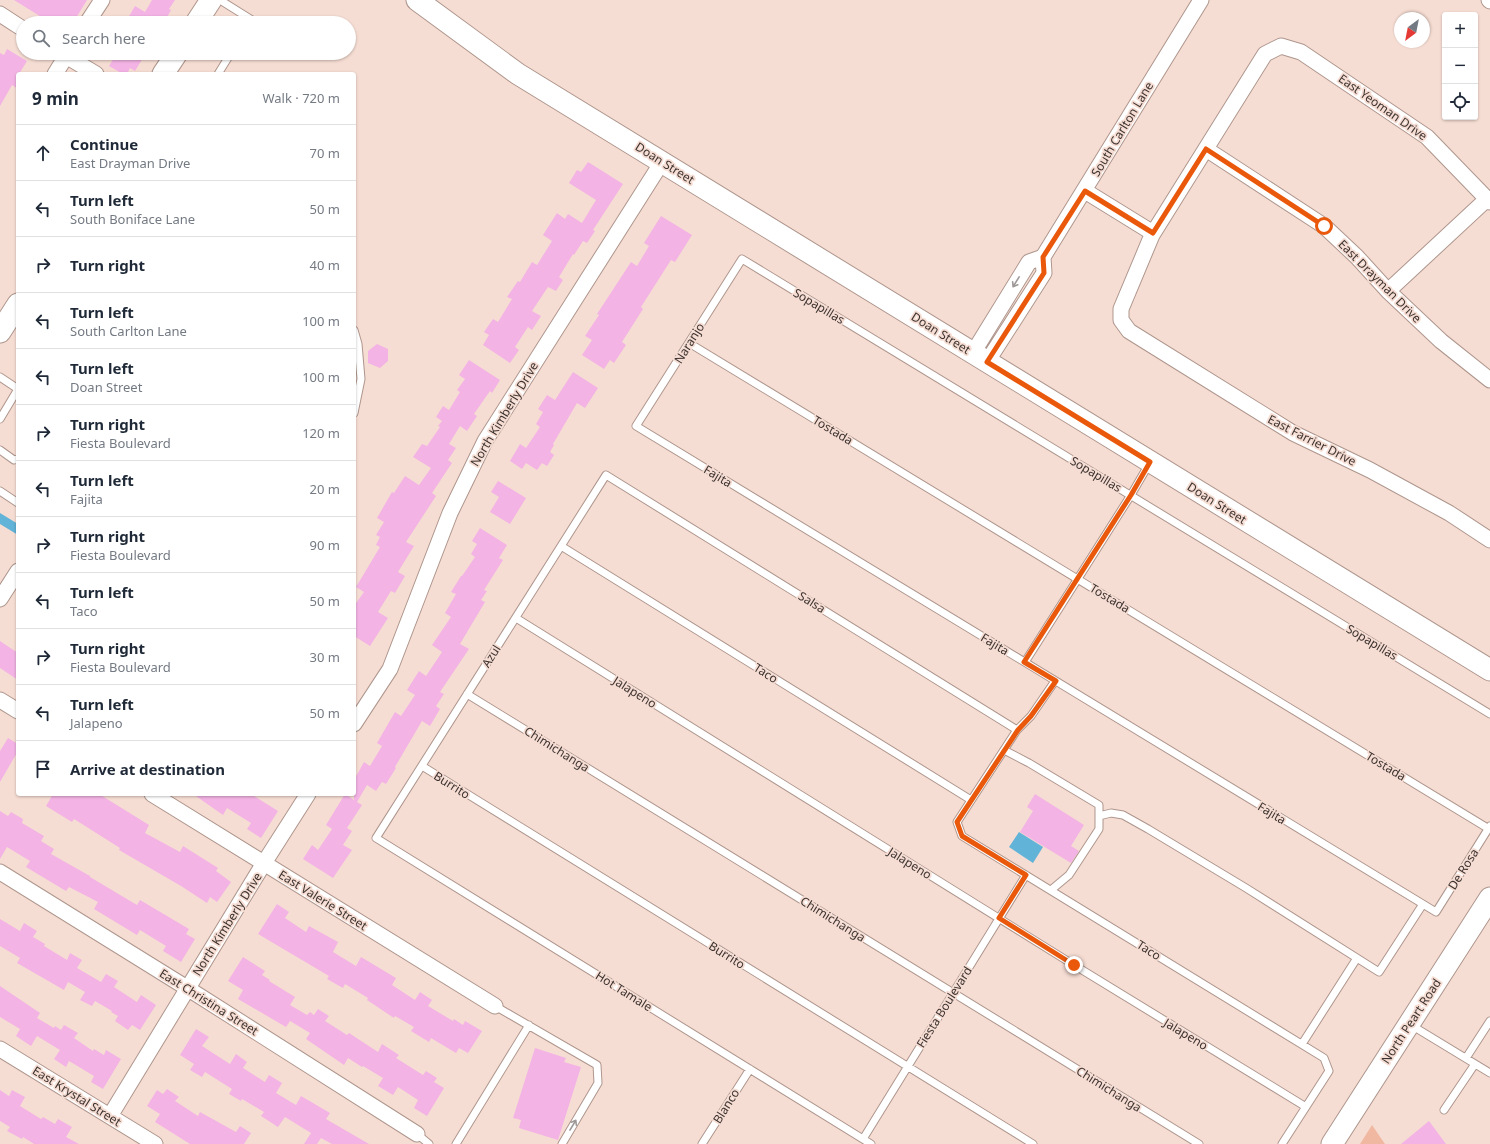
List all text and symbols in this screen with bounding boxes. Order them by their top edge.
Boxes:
north arrow [1394,12,1430,48]
map controls [1442,12,1478,120]
button: + [1442,12,1478,48]
search box [16,16,356,60]
icon: search [30,27,52,49]
text: Search here [62,28,145,48]
button: − [1442,48,1478,84]
street label: East Yeoman Drive [1335,70,1431,144]
street label: South Carlton Lane [1087,78,1157,180]
button: locate [1442,84,1478,120]
text: 9 min [32,87,79,110]
text: Walk · 720 m [262,89,340,107]
text: Continue [70,134,138,154]
street label: Doan Street [632,138,698,188]
icon: ahead [32,142,54,164]
text: 70 m [310,144,340,162]
text: East Drayman Drive [70,154,190,172]
text: Turn left [70,190,134,210]
icon: left [32,198,54,220]
text: 50 m [310,200,340,218]
text: South Boniface Lane [70,210,195,228]
route start [1315,217,1333,235]
street label: East Drayman Drive [1335,236,1425,326]
icon: right [32,254,54,276]
text: Turn right [70,255,145,275]
text: 40 m [310,256,340,274]
one-way arrow [1012,276,1020,288]
street label: Sopapillas [790,284,848,328]
text: Turn left [70,302,134,322]
street label: Doan Street [908,308,974,358]
icon: left [32,310,54,332]
text: 100 m [302,312,340,330]
street label: Naranjo [670,319,708,367]
text: South Carlton Lane [70,322,187,340]
text: Turn left [70,358,134,378]
street label: North Kimberly Drive [466,358,542,469]
icon: left [32,366,54,388]
text: 100 m [302,368,340,386]
text: Doan Street [70,378,142,396]
street label: East Farrier Drive [1265,410,1359,470]
street label: Tostada [810,411,856,449]
text: Turn right [70,414,145,434]
icon: right [32,422,54,444]
text: 120 m [302,424,340,442]
text: Fiesta Boulevard [70,434,171,452]
street label: Sopapillas [1067,452,1125,496]
street label: Fajita [701,461,735,491]
text: Turn left [70,470,134,490]
icon: left [32,478,54,500]
street label: Doan Street [1184,478,1250,528]
text: 20 m [310,480,340,498]
text: Fajita [70,490,103,508]
text: Turn right [70,526,145,546]
icon: right [32,534,54,556]
text: 90 m [310,536,340,554]
text: Fiesta Boulevard [70,546,171,564]
street label: Tostada [1087,579,1133,617]
text: Turn left [70,582,134,602]
street label: Salsa [795,587,829,617]
icon: left [32,590,54,612]
text: 50 m [310,592,340,610]
text: Taco [70,602,98,620]
street label: Sopapillas [1343,620,1401,664]
street label: Fajita [978,629,1012,659]
text: Turn right [70,638,145,658]
street label: Azul [477,641,505,671]
icon: right [32,646,54,668]
text: 30 m [310,648,340,666]
text: Fiesta Boulevard [70,658,171,676]
street label: Taco [751,659,781,687]
street label: Jalapeno [609,671,660,712]
text: Turn left [70,694,134,714]
icon: left [32,702,54,724]
text: 50 m [310,704,340,722]
text: Jalapeno [70,714,123,732]
street label: Chimichanga [521,722,593,776]
street label: Tostada [1363,747,1409,785]
icon: arrive [32,758,54,780]
text: Arrive at destination [70,759,225,779]
street label: Burrito [431,767,473,803]
street label: Fajita [1255,798,1289,828]
street label: Jalapeno [884,842,935,883]
street label: De Rosa [1444,845,1482,893]
street label: East Valerie Street [275,866,371,934]
street label: North Kimberly Drive [188,869,266,979]
street label: Chimichanga [797,892,869,946]
street label: Taco [1134,936,1164,964]
street label: Burrito [706,937,748,973]
route end [1065,956,1083,974]
street label: Fiesta Boulevard [912,963,976,1051]
street label: East Christina Street [156,965,262,1040]
street label: Hot Tamale [592,967,656,1015]
street label: North Peart Road [1377,975,1445,1067]
street label: Jalapeno [1160,1014,1211,1054]
street label: East Krystal Street [29,1062,125,1130]
street label: Chimichanga [1073,1062,1145,1116]
street label: Blanco [709,1085,743,1127]
one-way arrow [569,1119,577,1131]

